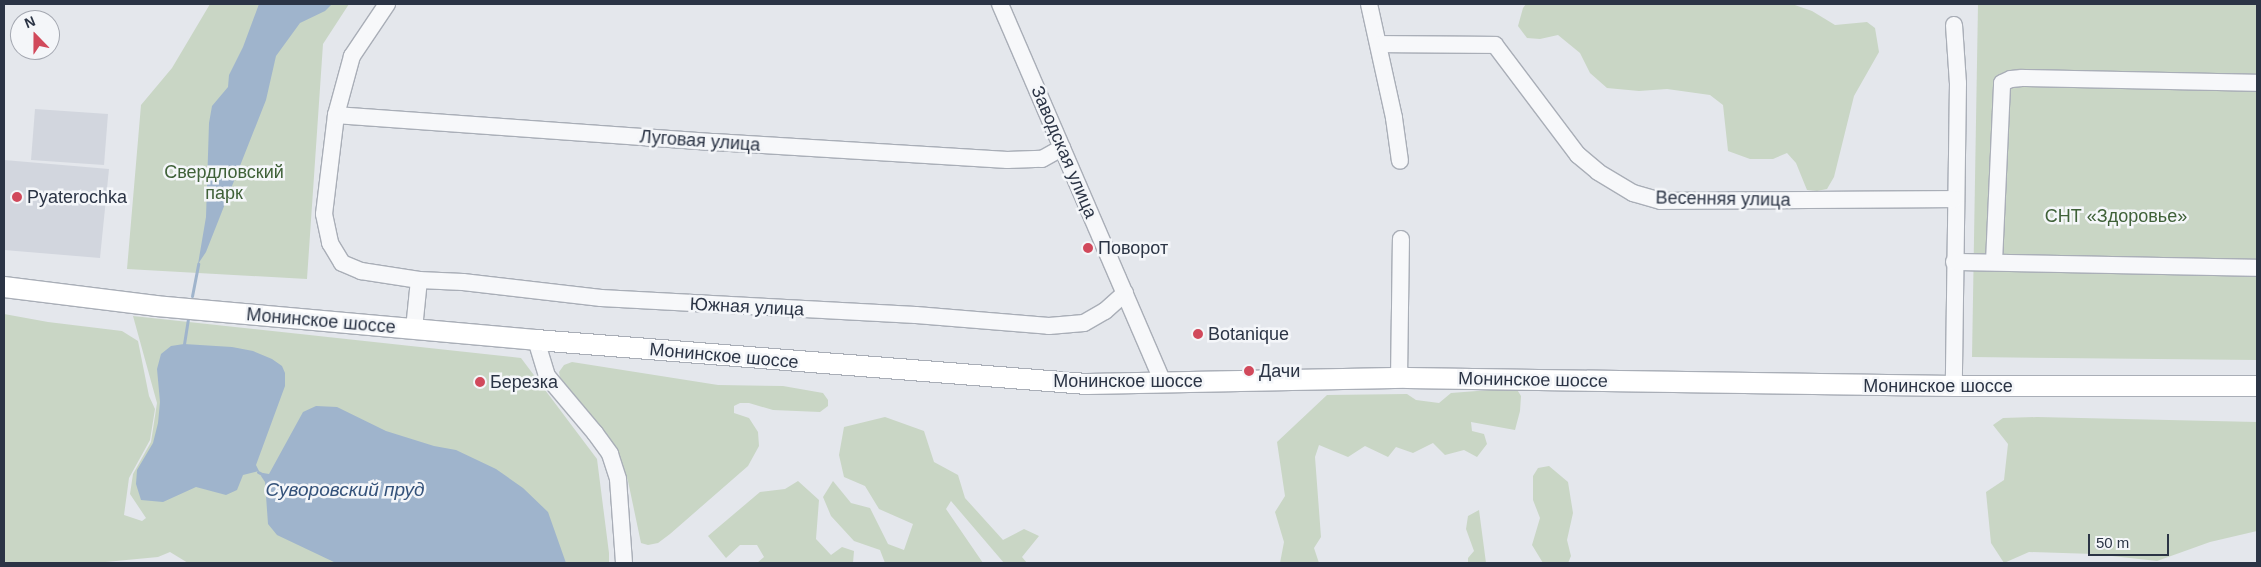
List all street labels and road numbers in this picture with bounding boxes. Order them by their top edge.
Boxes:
street label: Заводская улица [1026,82,1102,222]
street label: Луговая улица [639,126,761,156]
street label: Весенняя улица [1655,187,1791,211]
street label: Южная улица [689,293,805,321]
street label: Монинское шоссе [245,304,397,338]
street label: Монинское шоссе [648,339,800,373]
street label: Монинское шоссе [1458,368,1608,392]
street label: Монинское шоссе [1053,370,1203,392]
street label: Монинское шоссе [1863,375,2013,397]

